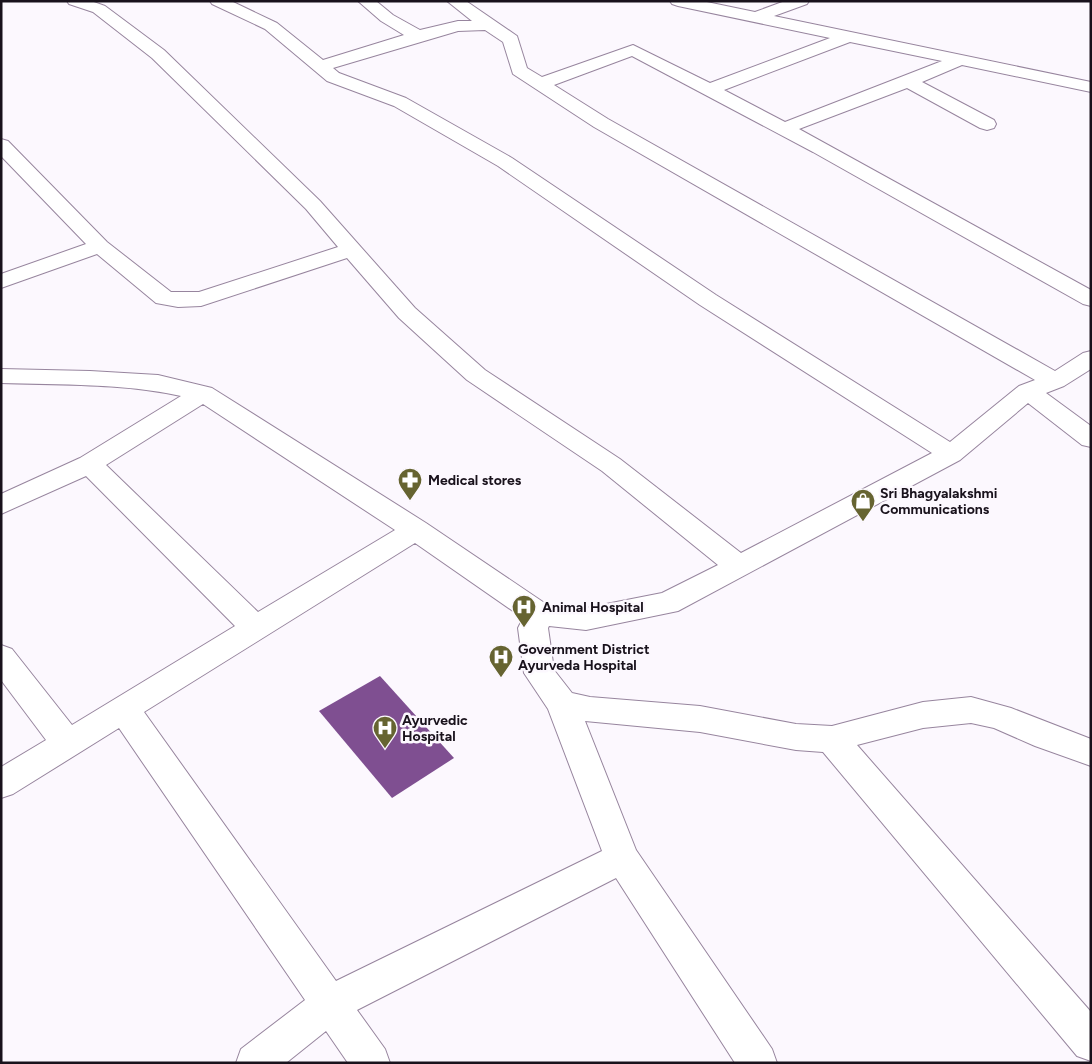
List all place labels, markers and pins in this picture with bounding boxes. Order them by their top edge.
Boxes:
pharmacy icon: Medical stores [397,467,423,501]
place label: Medical stores [428,472,522,489]
place label: Sri Bhagyalakshmi Communications [880,485,997,518]
shop icon: Sri Bhagyalakshmi Communications [850,488,876,522]
hospital icon: Animal Hospital [511,594,537,628]
place label: Animal Hospital [542,599,644,616]
place label: Government District Ayurveda Hospital [518,641,650,674]
hospital icon: Government District Ayurveda Hospital [488,644,514,678]
place label: Ayurvedic Hospital [402,712,468,745]
hospital icon: Ayurvedic Hospital [372,715,398,749]

